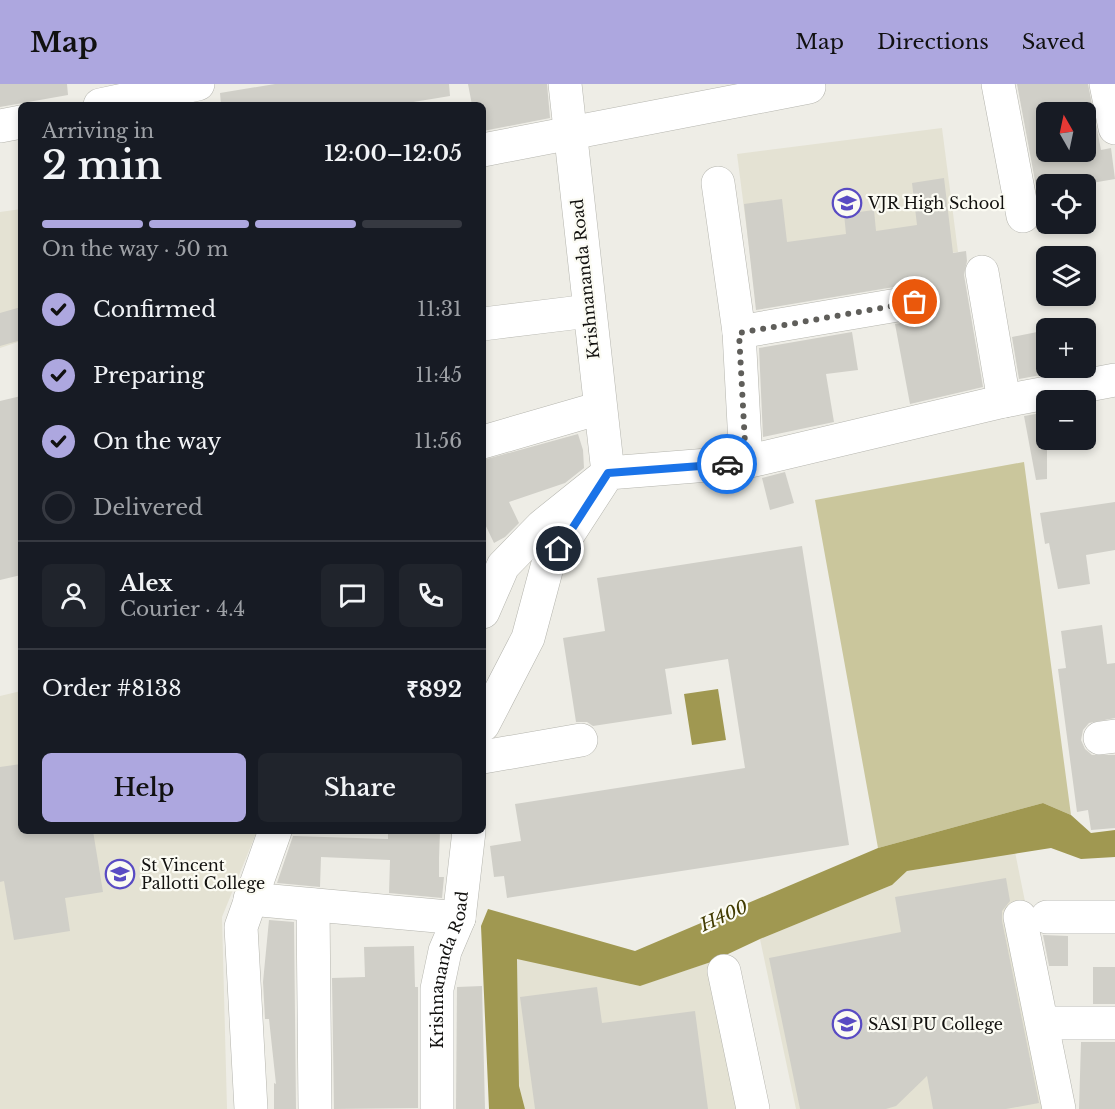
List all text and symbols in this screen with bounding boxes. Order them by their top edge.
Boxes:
text: Map [30,25,98,60]
text: Map [795,29,844,55]
text: Directions [877,29,989,55]
text: Saved [1022,29,1085,55]
north arrow [1036,102,1096,162]
map controls [1036,102,1096,450]
text: Arriving in [42,119,154,143]
text: 12:00–12:05 [324,140,462,167]
text: 2 min [42,141,162,190]
button: locate [1036,174,1096,234]
school or university icon: VJR High School [831,187,863,219]
place label: VJR High School [867,193,1005,213]
street label: Krishnananda Road [567,198,603,360]
text: On the way · 50 m [42,237,228,261]
button: layers [1036,246,1096,306]
pin [889,276,940,327]
icon: bag [898,285,931,318]
icon: check [42,293,75,326]
text: Confirmed [93,296,216,323]
text: 11:31 [417,297,462,321]
button: + [1036,318,1096,378]
icon: check [42,359,75,392]
text: Preparing [93,362,204,389]
text: 11:45 [415,363,462,387]
button: − [1036,390,1096,450]
icon: check [42,425,75,458]
text: On the way [93,428,221,455]
text: 11:56 [414,429,462,453]
courier [697,434,757,494]
icon: car [711,448,744,481]
text: Delivered [93,494,203,521]
pin [533,523,584,574]
icon: home [542,532,575,565]
button: person [42,564,105,627]
button: chat [321,564,384,627]
button: phone [399,564,462,627]
text: Alex [120,570,173,597]
text: Courier · 4.4 [120,597,245,621]
text: Order #8138 [42,675,181,702]
text: ₹892 [406,676,462,703]
button: Help [42,753,246,822]
button: Share [258,753,462,822]
place label: St Vincent Pallotti College [141,855,265,893]
school or university icon: St Vincent Pallotti College [104,858,136,890]
street label: Krishnananda Road [427,890,472,1049]
water label: H400 [696,896,752,937]
school or university icon: SASI PU College [831,1008,863,1040]
place label: SASI PU College [868,1014,1003,1034]

